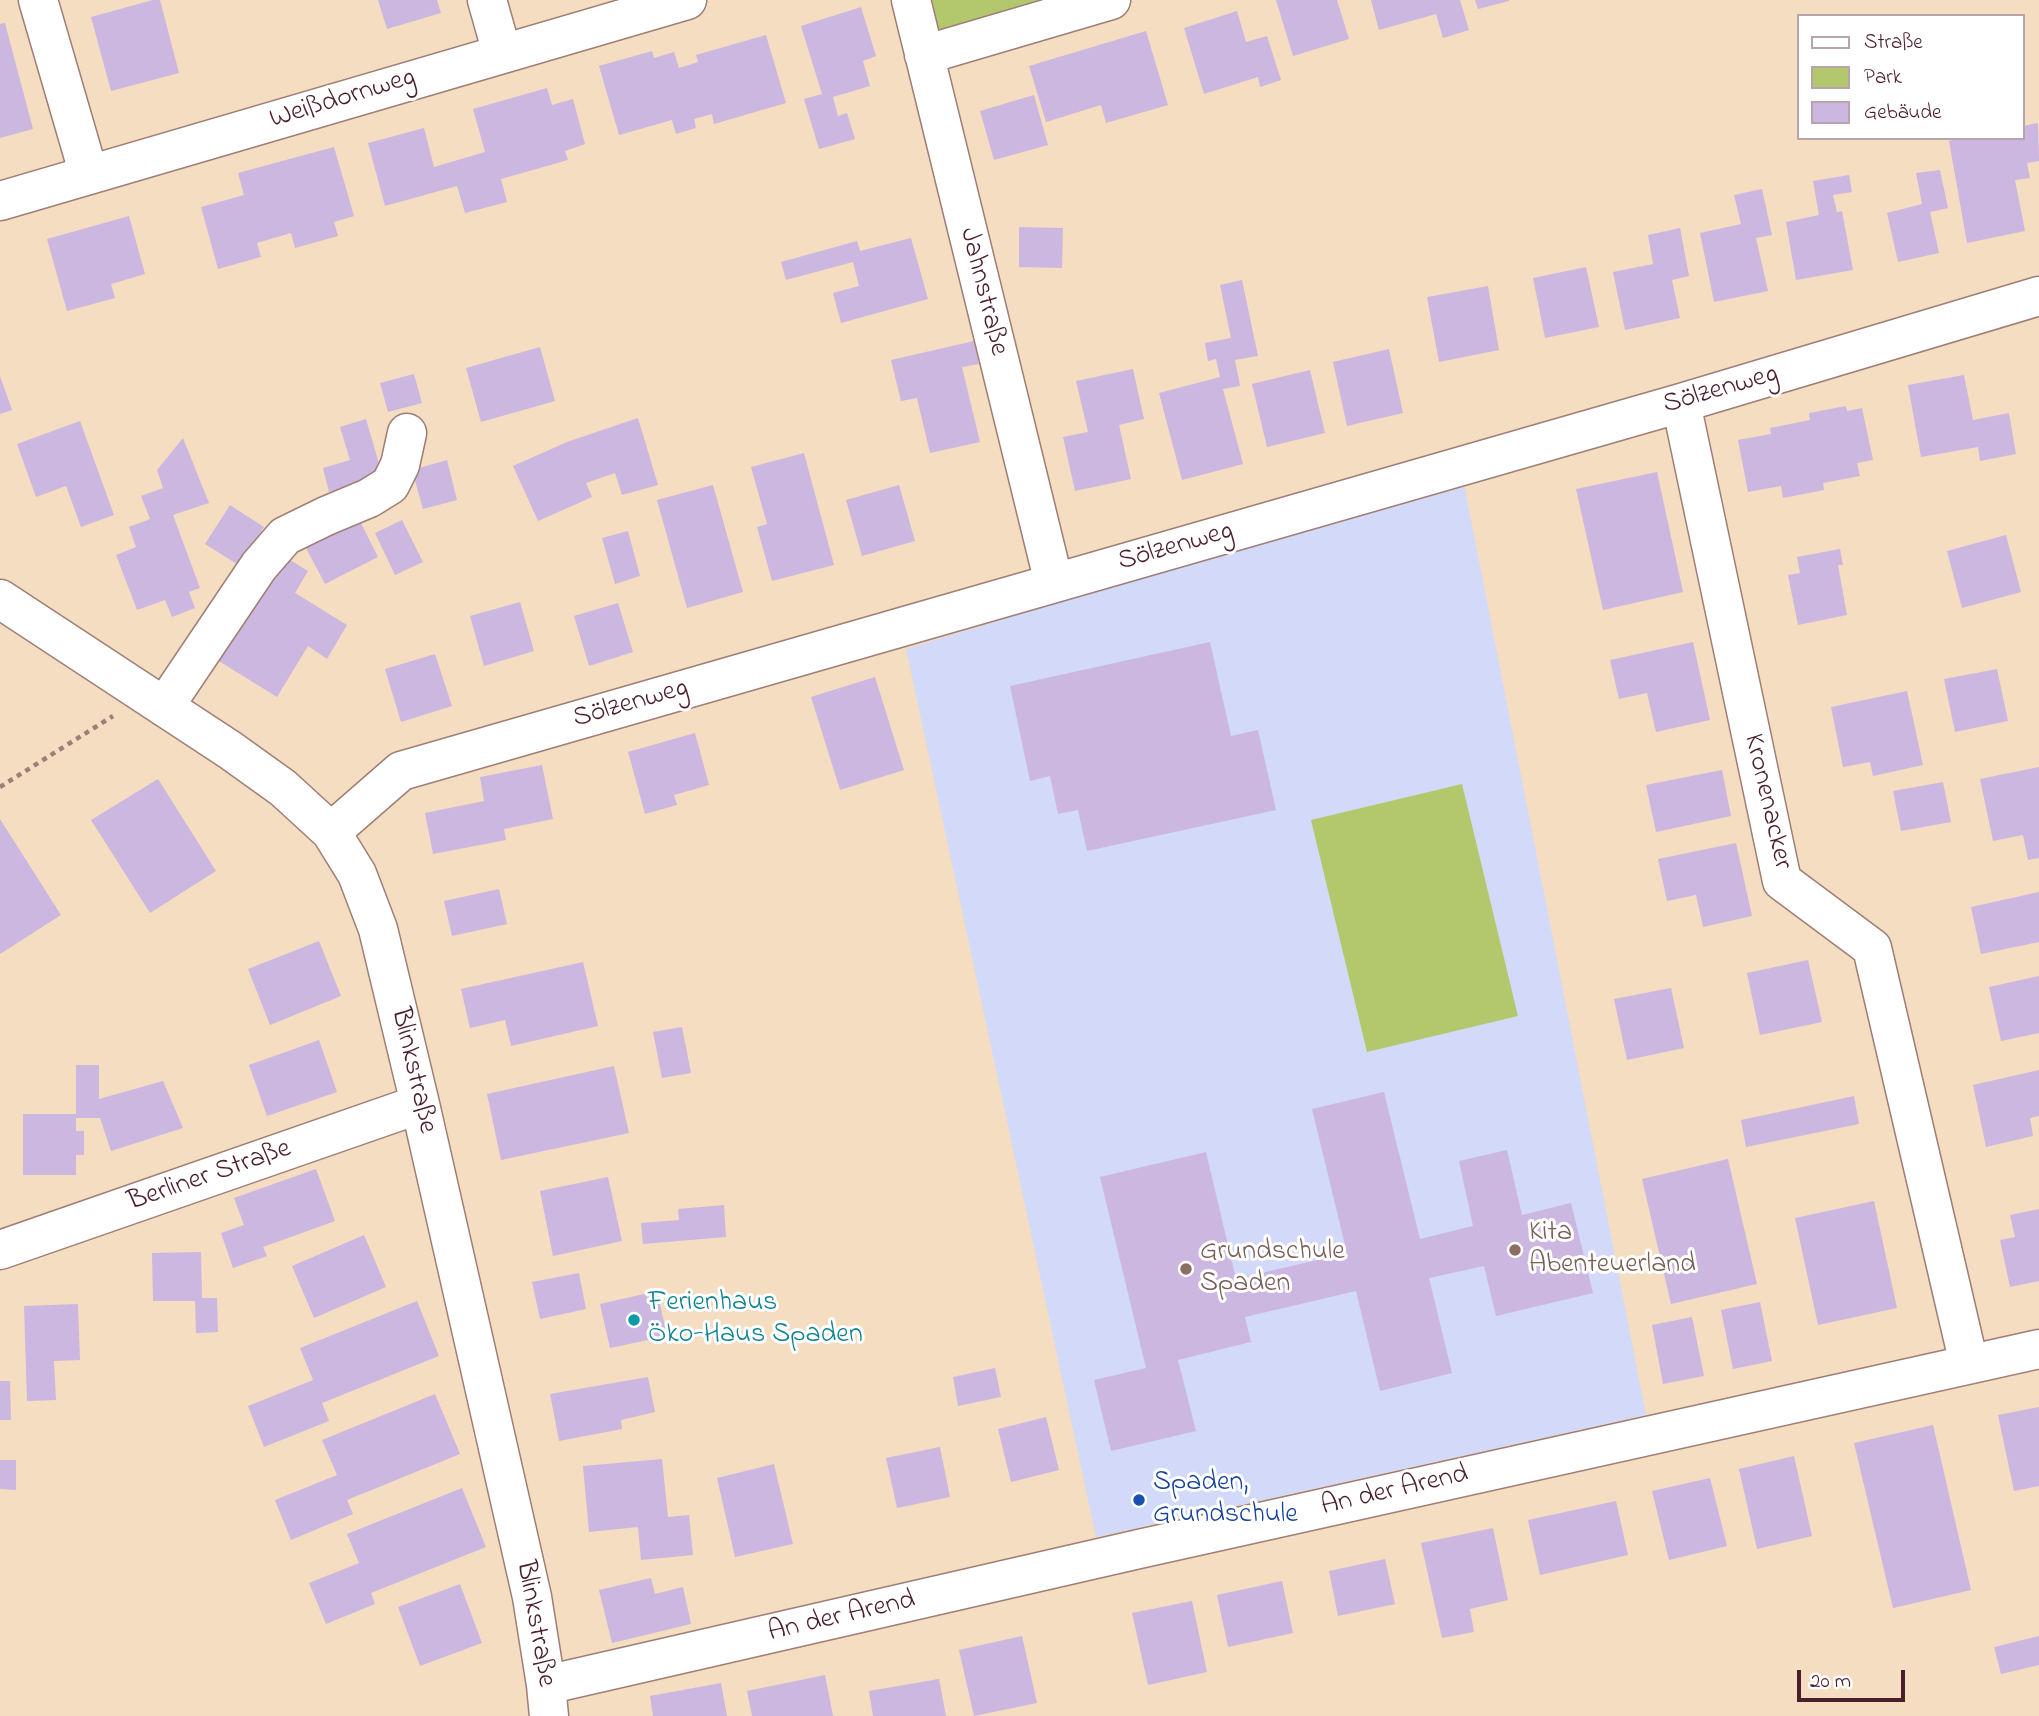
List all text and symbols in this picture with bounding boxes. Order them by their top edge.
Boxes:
legend [1798,14,2025,140]
text: Straße [1864,28,1923,58]
street label: Weißdornweg [266,62,420,138]
text: Park [1864,63,1902,93]
text: Gebäude [1864,98,1941,128]
street label: Jahnstraße [950,225,1014,359]
street label: Sölzenweg [1660,359,1782,423]
street label: Sölzenweg [1115,516,1237,580]
street label: Sölzenweg [570,673,692,737]
street label: Kronenacker [1734,731,1798,873]
street label: Blinkstraße [381,1005,443,1137]
street label: Berliner Straße [124,1133,296,1221]
place label: Kita Abenteuerland [1529,1217,1696,1283]
place label: Grundschule Spaden [1200,1236,1345,1302]
marker: Kita Abenteuerland [1507,1242,1523,1258]
marker: Grundschule Spaden [1178,1261,1194,1277]
place label: Ferienhaus Öko-Haus Spaden [648,1287,863,1353]
marker: Ferienhaus Öko-Haus Spaden [626,1312,642,1328]
street label: An der Arend [1318,1459,1472,1525]
place label: Spaden, Grundschule [1153,1467,1298,1533]
marker: Spaden, Grundschule [1131,1492,1147,1508]
street label: Blinkstraße [506,1558,562,1690]
street label: An der Arend [765,1585,919,1651]
scale bar [1801,1656,1910,1700]
text: 20 m [1810,1667,1851,1697]

